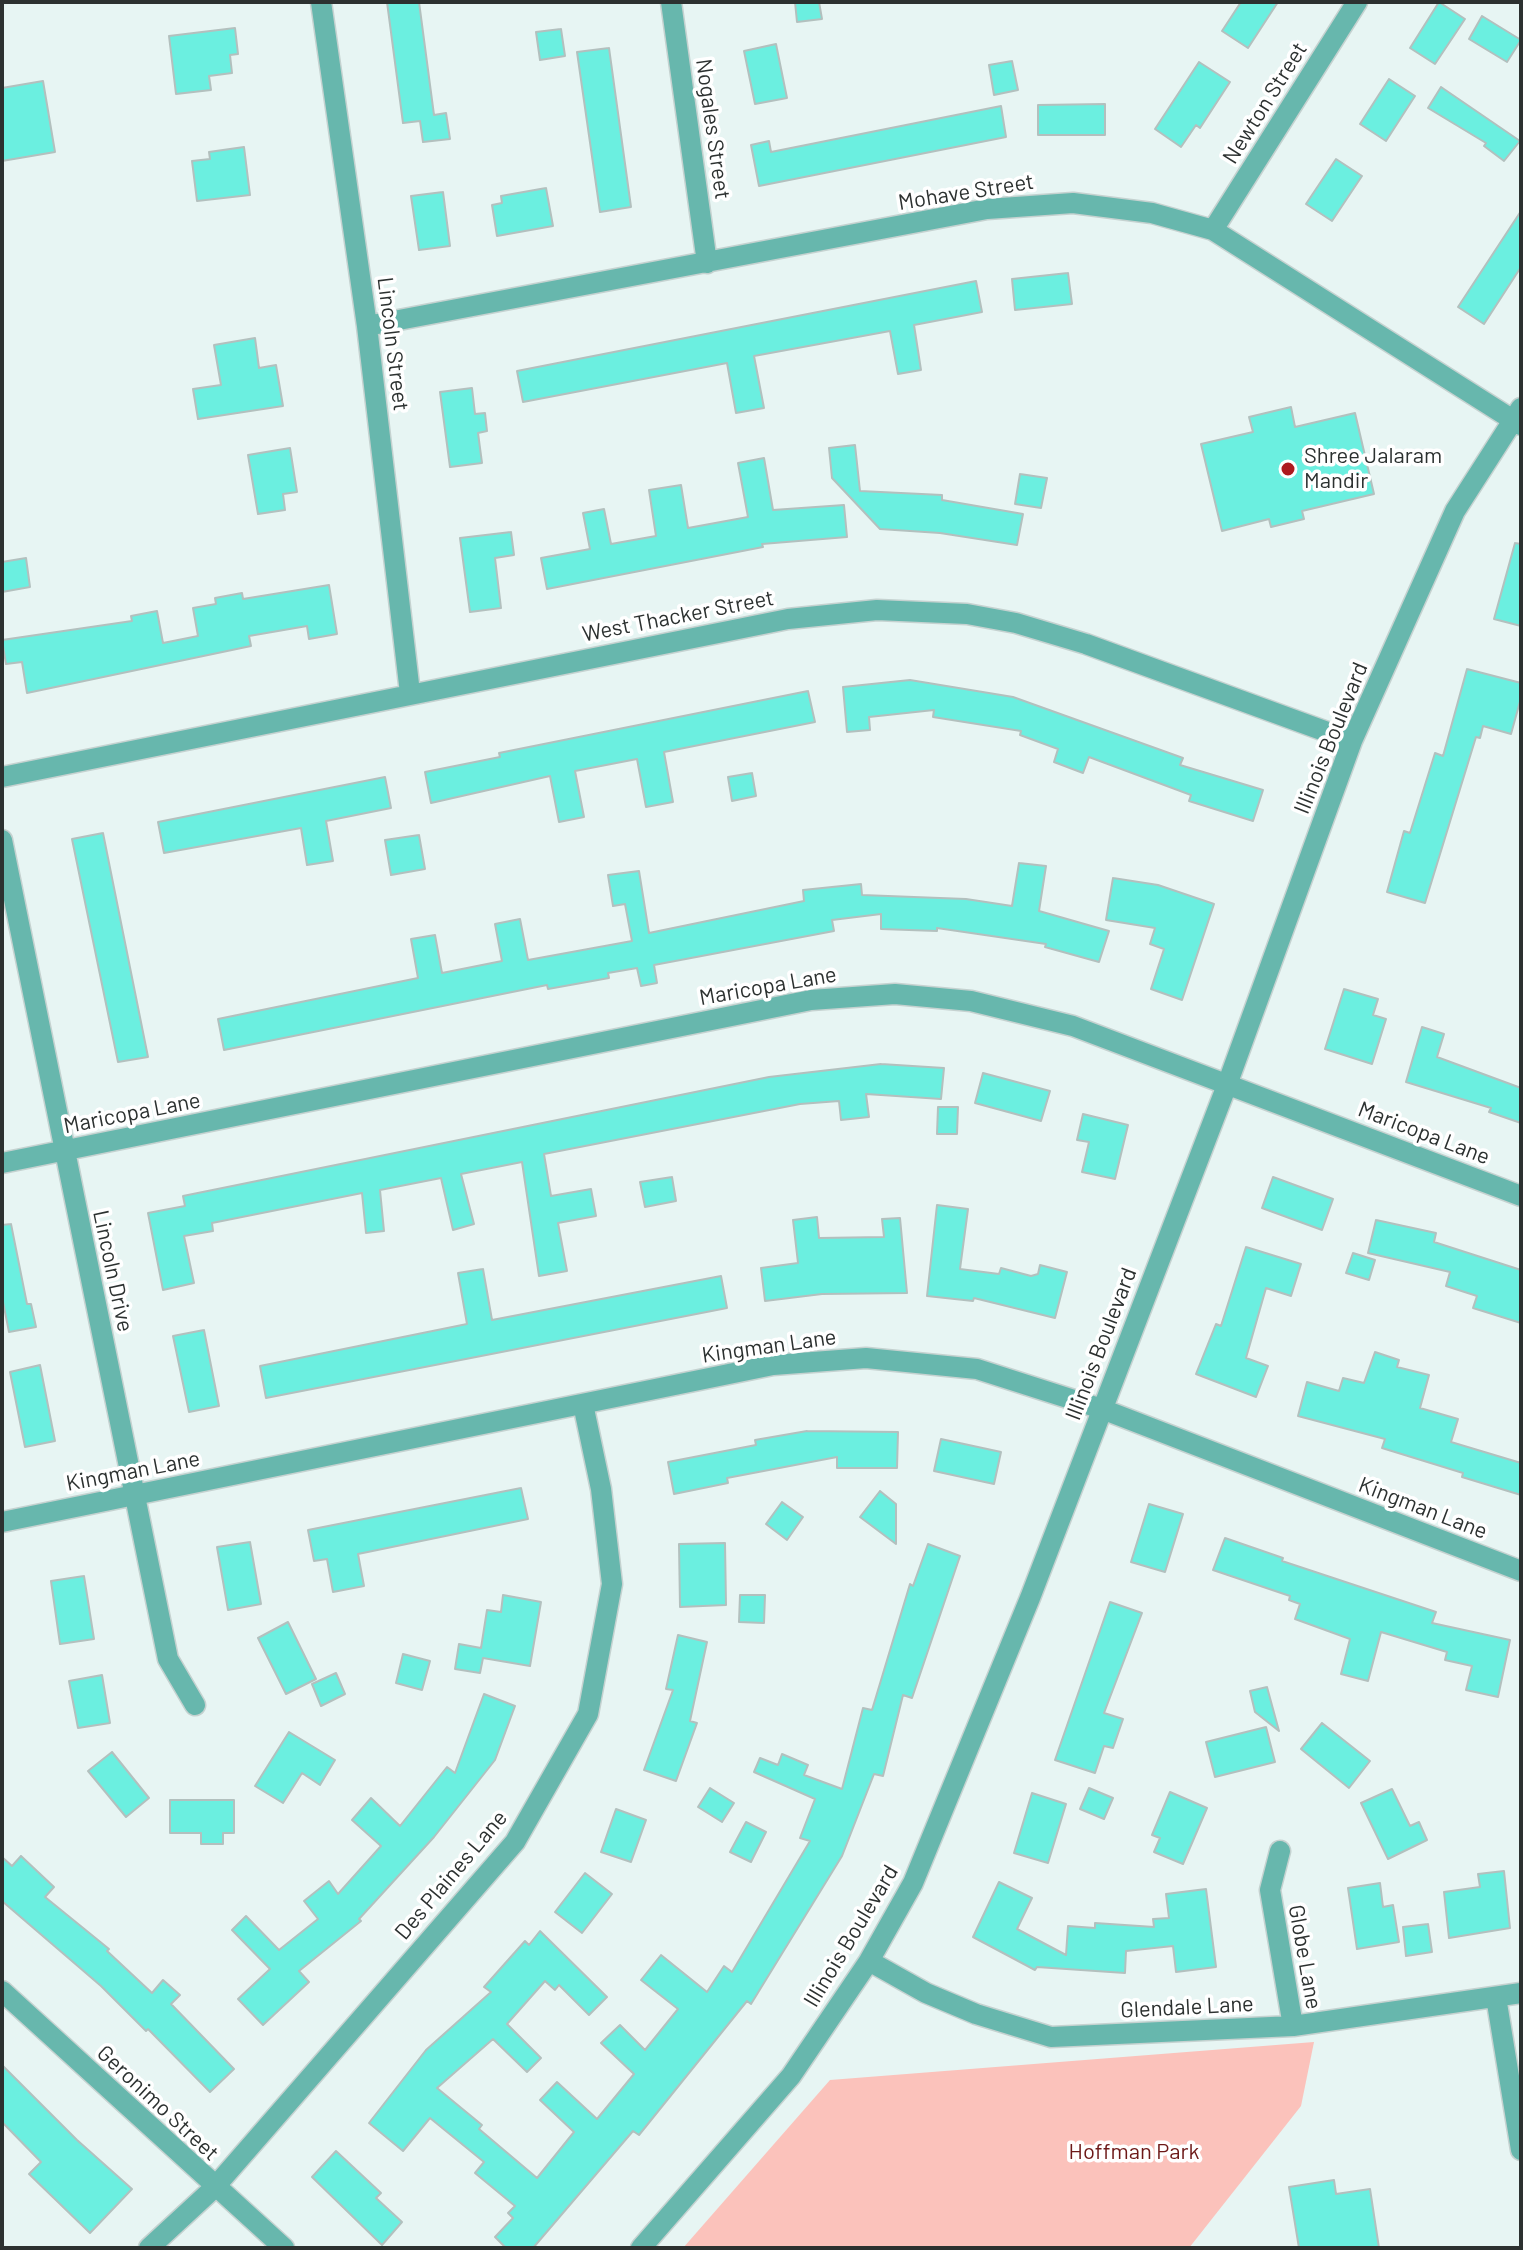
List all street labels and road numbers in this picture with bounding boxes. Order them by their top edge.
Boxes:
street label: Newton Street [1217,37,1313,169]
street label: Nogales Street [690,57,736,201]
street label: Mohave Street [896,168,1036,216]
street label: Lincoln Street [372,276,414,412]
street label: West Thacker Street [580,584,776,648]
street label: Illinois Boulevard [1289,658,1373,818]
street label: Maricopa Lane [697,961,839,1011]
street label: Maricopa Lane [61,1087,203,1139]
street label: Maricopa Lane [1354,1096,1494,1170]
street label: Lincoln Drive [87,1208,139,1334]
street label: Illinois Boulevard [1060,1264,1142,1424]
street label: Kingman Lane [700,1323,838,1369]
street label: Kingman Lane [64,1445,202,1497]
street label: Kingman Lane [1355,1471,1491,1545]
street label: Des Plaines Lane [389,1805,513,1945]
street label: Illinois Boulevard [798,1860,904,2012]
street label: Globe Lane [1283,1903,1327,2011]
street label: Glendale Lane [1120,1990,1254,2024]
street label: Geronimo Street [92,2040,224,2166]

